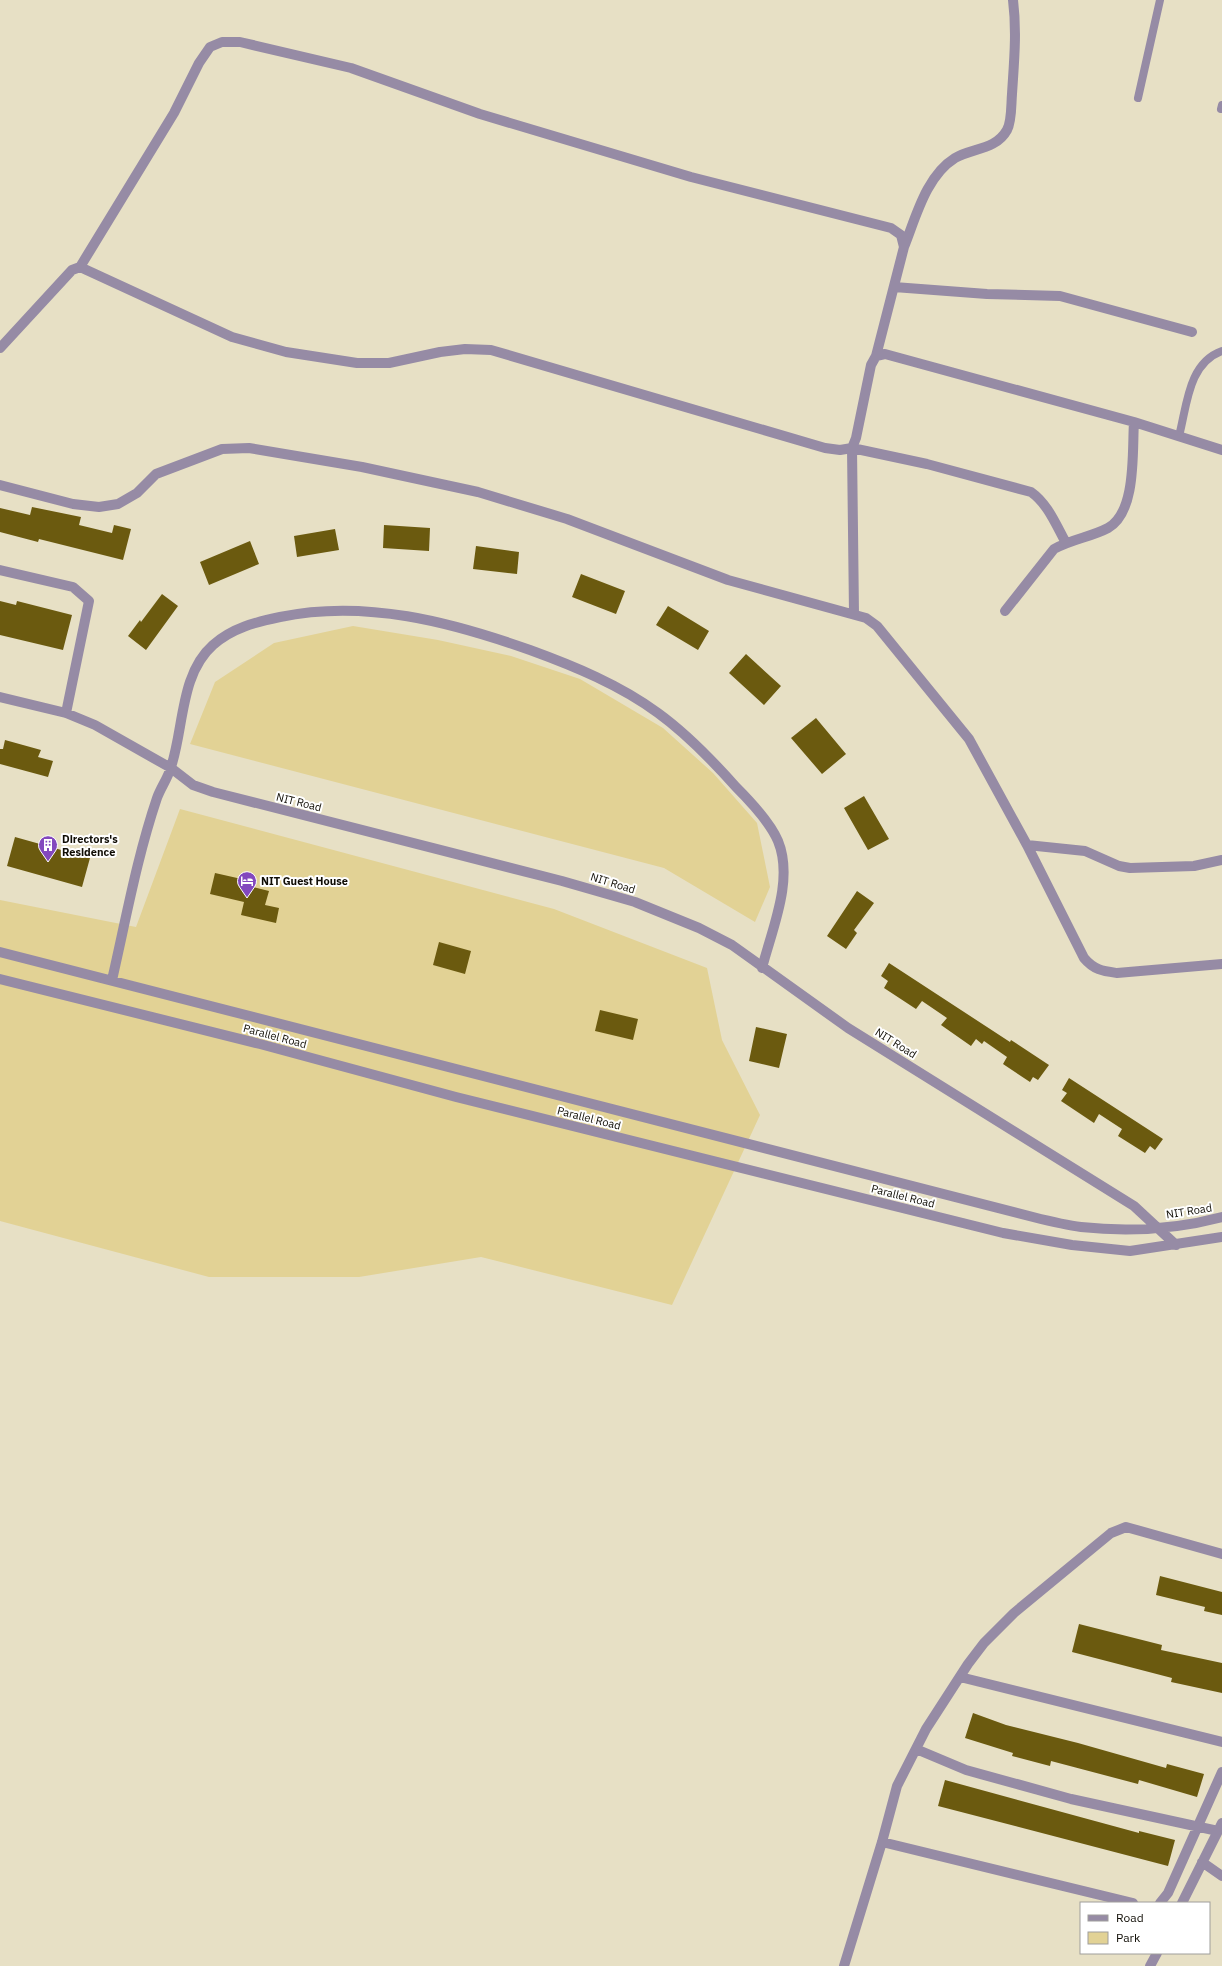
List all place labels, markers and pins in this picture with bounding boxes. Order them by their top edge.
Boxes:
place label: Directors's Residence [62,832,118,859]
building icon: Directors's Residence [37,834,59,862]
hotel icon: NIT Guest House [236,870,258,898]
place label: NIT Guest House [261,874,348,888]

